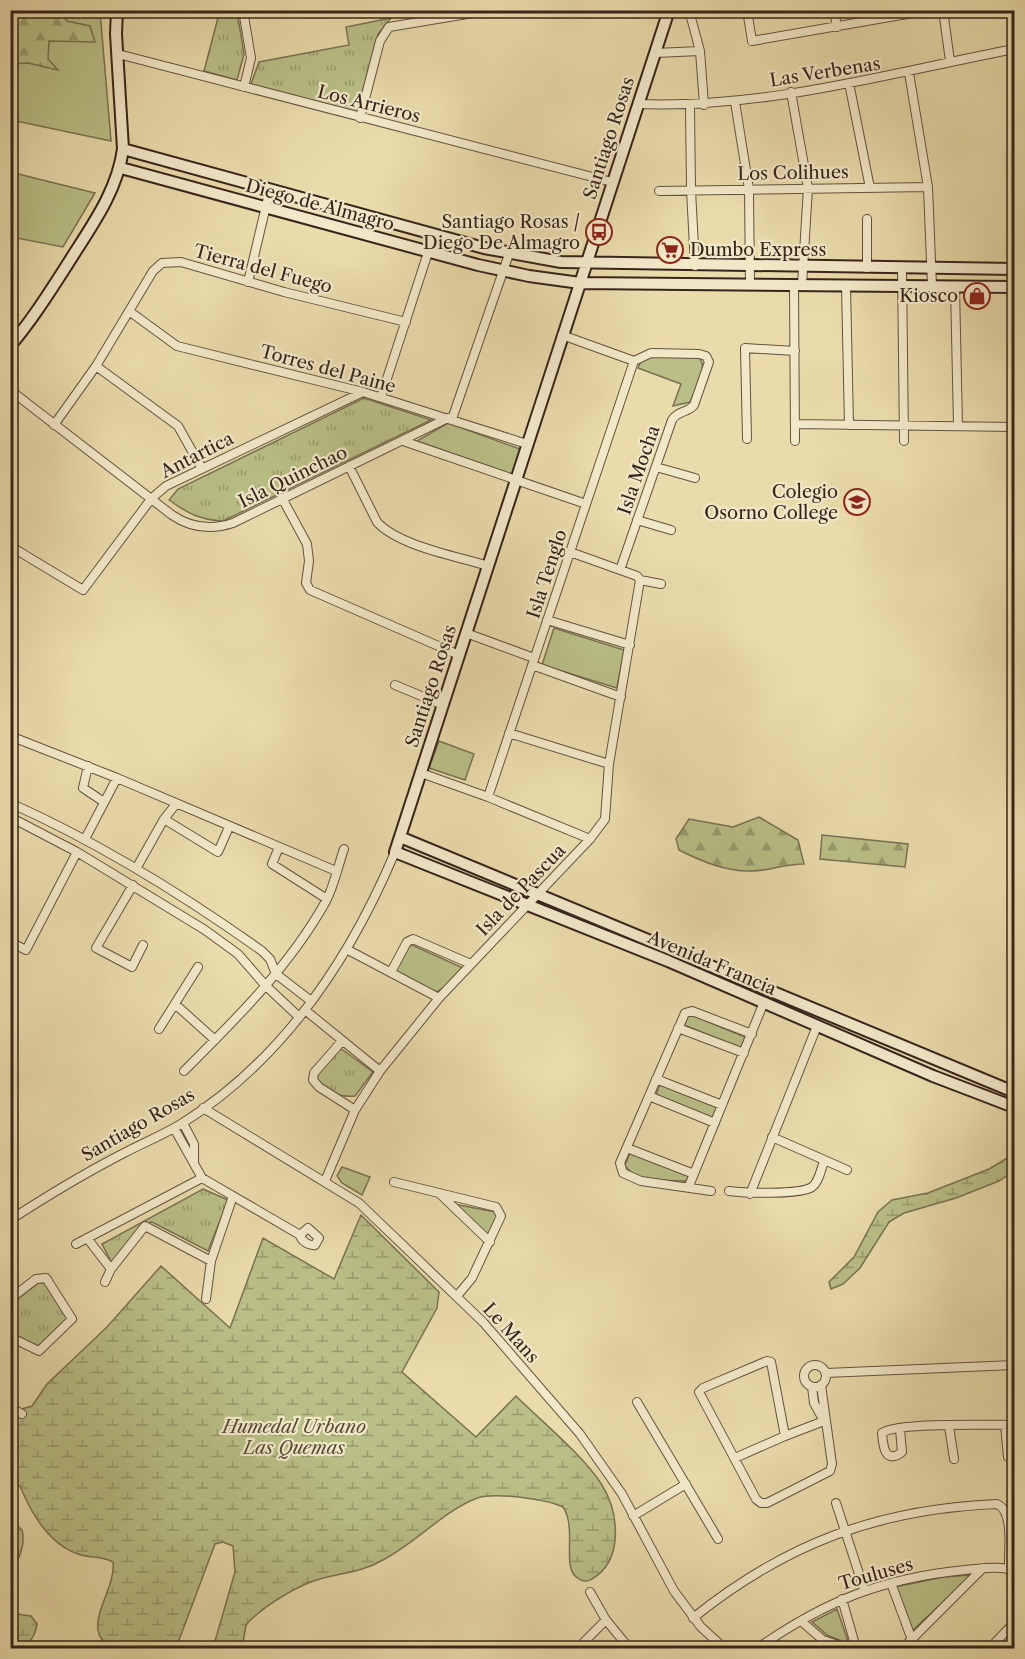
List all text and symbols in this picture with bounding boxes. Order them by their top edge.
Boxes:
street label: Las Verbenas [768,52,882,92]
street label: Santiago Rosas [579,74,639,202]
street label: Los Arrieros [315,81,423,127]
street label: Los Colihues [737,161,849,185]
street label: Diego de Almagro [243,175,397,235]
place label: Santiago Rosas / Diego De Almagro [423,211,580,254]
bus stop icon: Santiago Rosas / Diego De Almagro [584,217,614,247]
supermarket icon: Dumbo Express [655,235,685,265]
place label: Dumbo Express [690,239,826,261]
street label: Tierra del Fuego [191,240,335,298]
shop icon: Kiosco [962,281,992,311]
place label: Kiosco [899,285,958,307]
street label: Torres del Paine [258,340,398,398]
street label: Isla Mocha [613,422,665,518]
street label: Antartica [156,427,238,483]
street label: Isla Quinchao [235,441,351,513]
place label: Colegio Osorno College [704,481,838,524]
school or university icon: Colegio Osorno College [842,487,872,517]
street label: Isla Tenglo [522,527,572,621]
street label: Santiago Rosas [401,622,461,750]
street label: Isla de Pascua [472,839,571,940]
street label: Avenida Francia [643,926,780,1000]
street label: Santiago Rosas [77,1084,199,1166]
street label: Le Mans [478,1298,544,1368]
park label: Humedal Urbano Las Quemas [220,1416,366,1459]
street label: Touluses [836,1553,916,1595]

